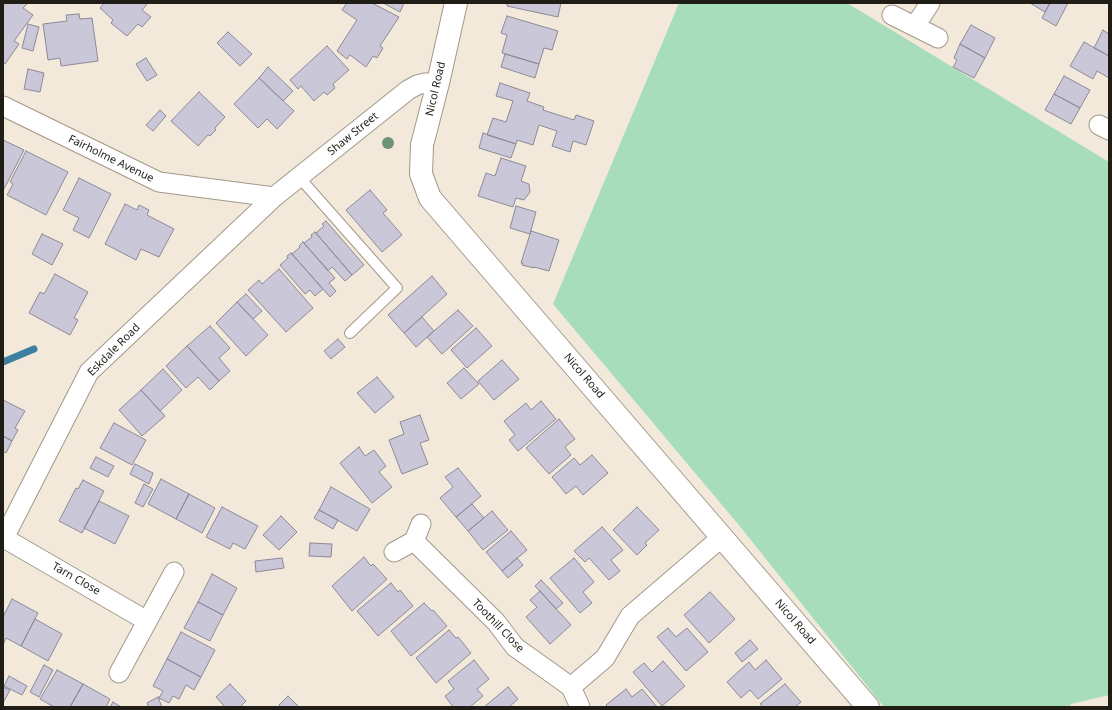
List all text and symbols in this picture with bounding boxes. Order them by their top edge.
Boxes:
street label: Nicol Road [423,61,449,117]
street label: Shaw Street [325,110,381,158]
street label: Fairholme Avenue [66,133,156,185]
street label: Eskdale Road [85,321,143,379]
street label: Nicol Road [561,351,607,401]
street label: Tarn Close [50,560,102,598]
street label: Toothill Close [469,597,527,655]
street label: Nicol Road [772,597,818,647]

